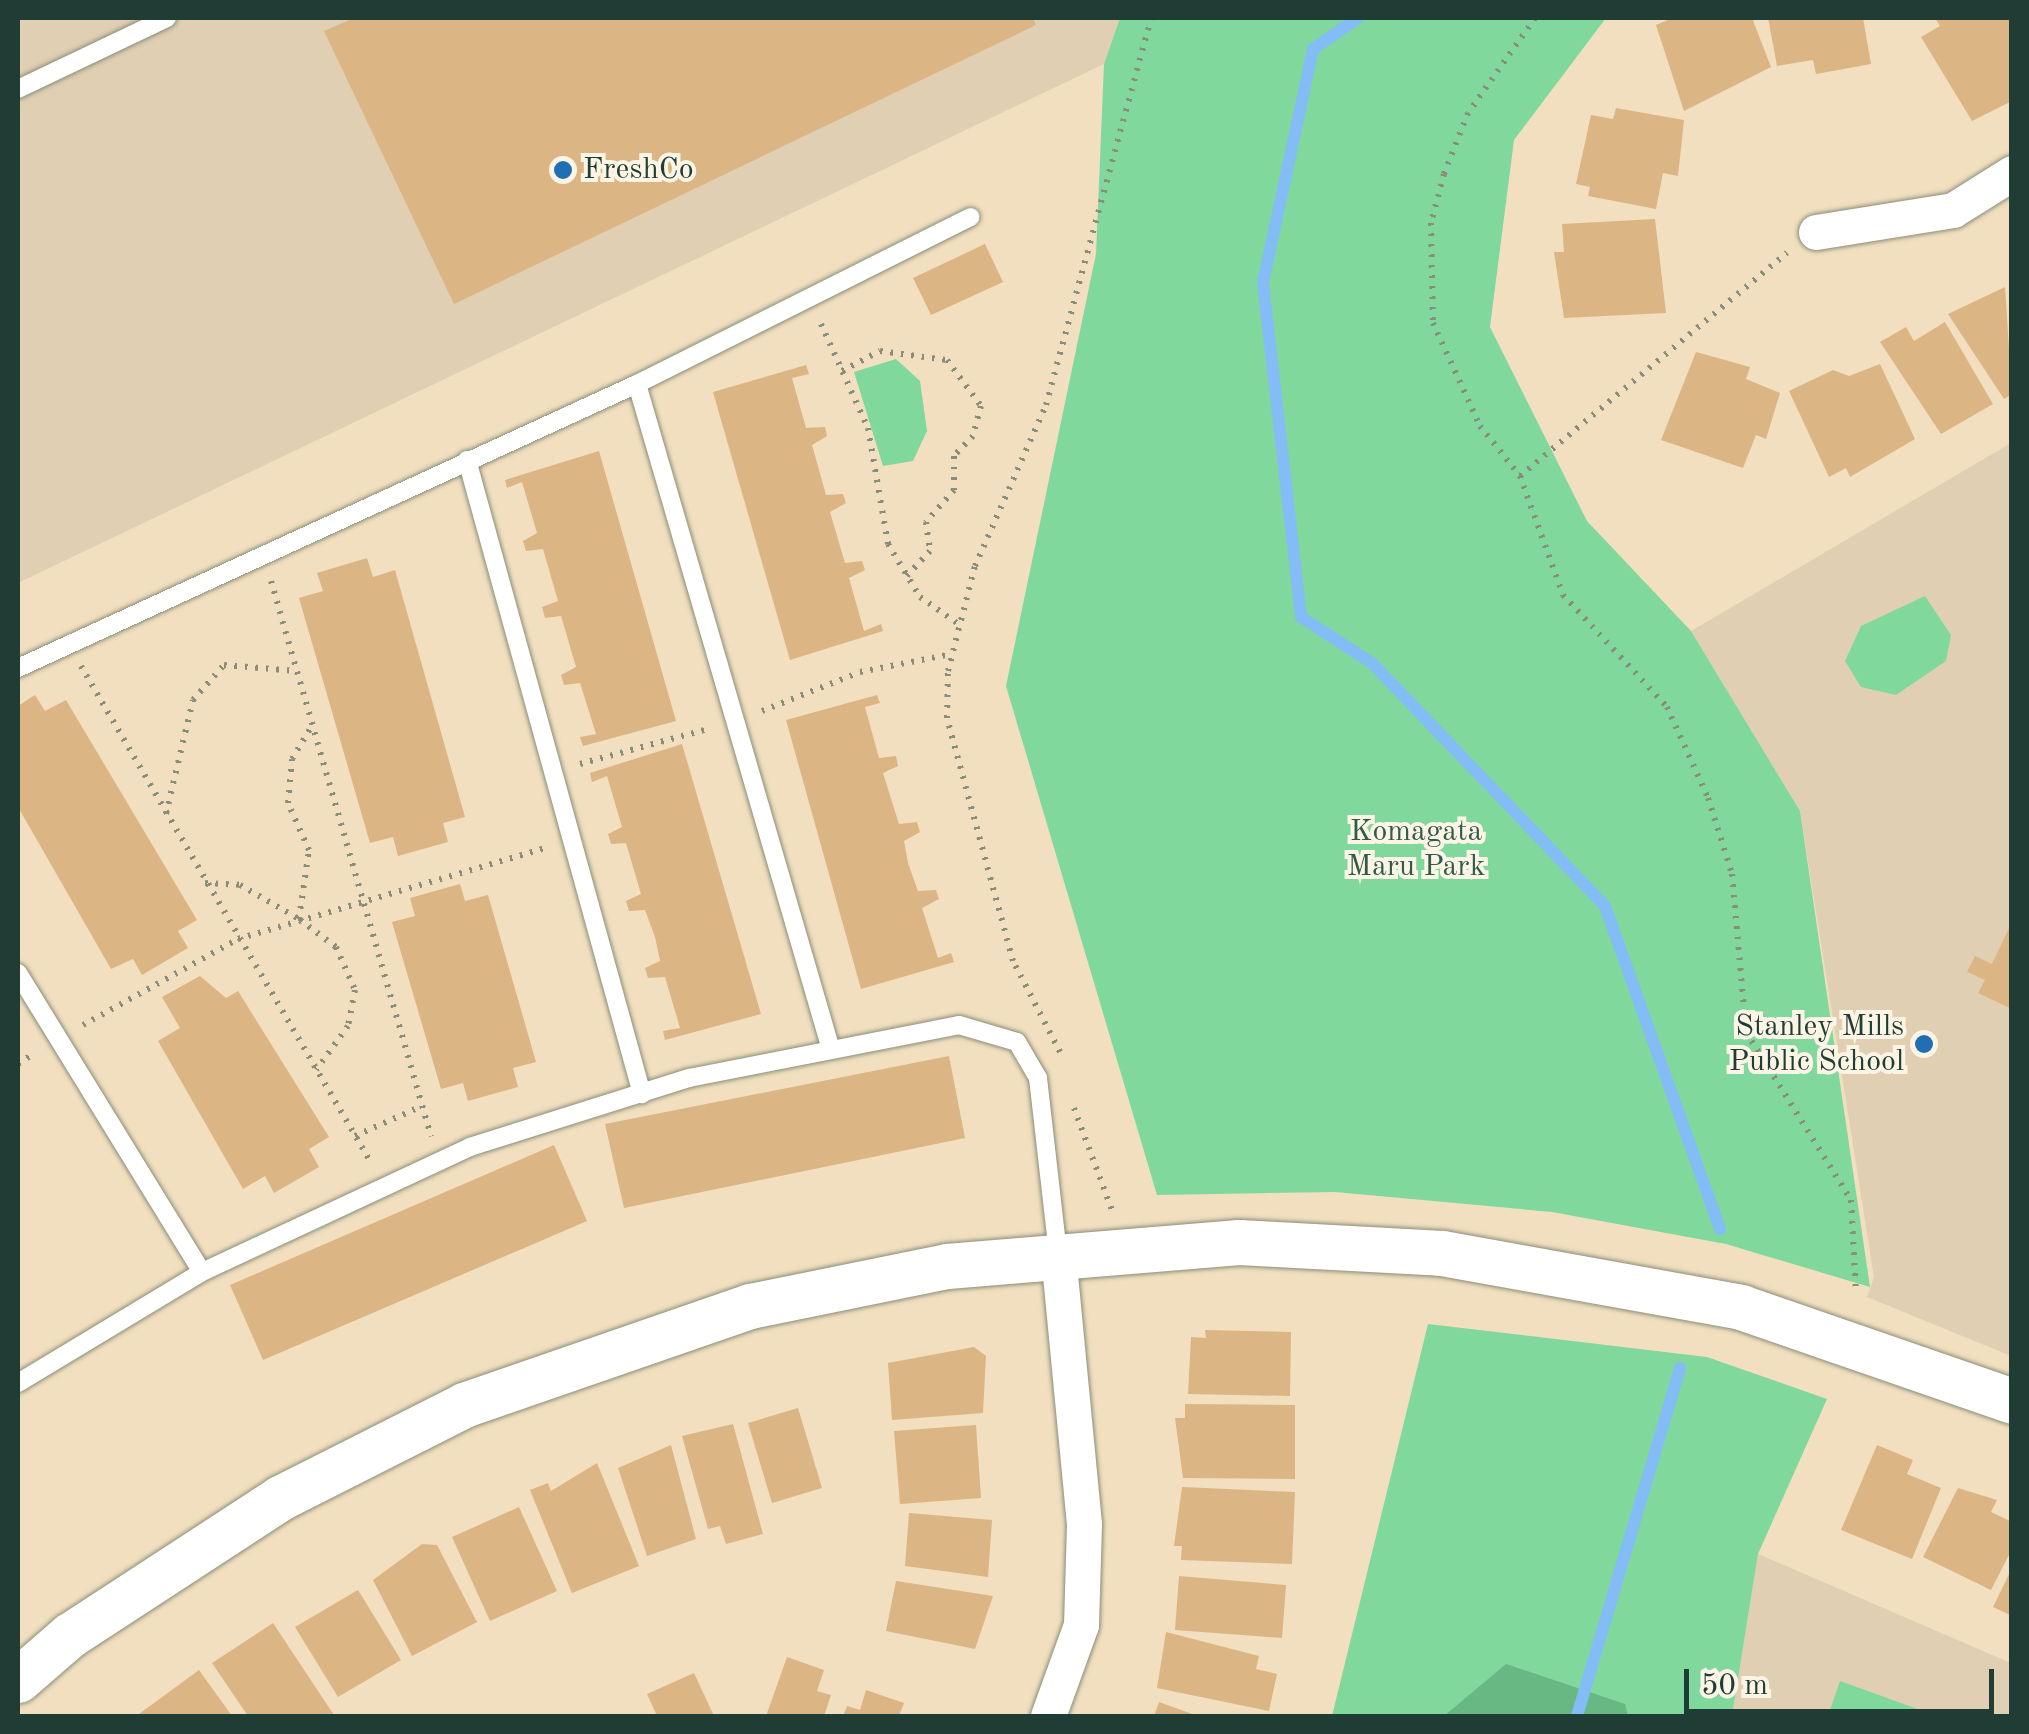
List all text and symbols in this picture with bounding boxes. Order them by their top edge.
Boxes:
place label: FreshCo [583,152,694,188]
marker: FreshCo [552,159,574,181]
park label: Komagata Maru Park [1347,814,1485,884]
place label: Stanley Mills Public School [1729,1009,1904,1080]
marker: Stanley Mills Public School [1913,1033,1935,1055]
scale bar [1689,1649,1999,1711]
text: 50 m [1701,1671,1768,1701]

